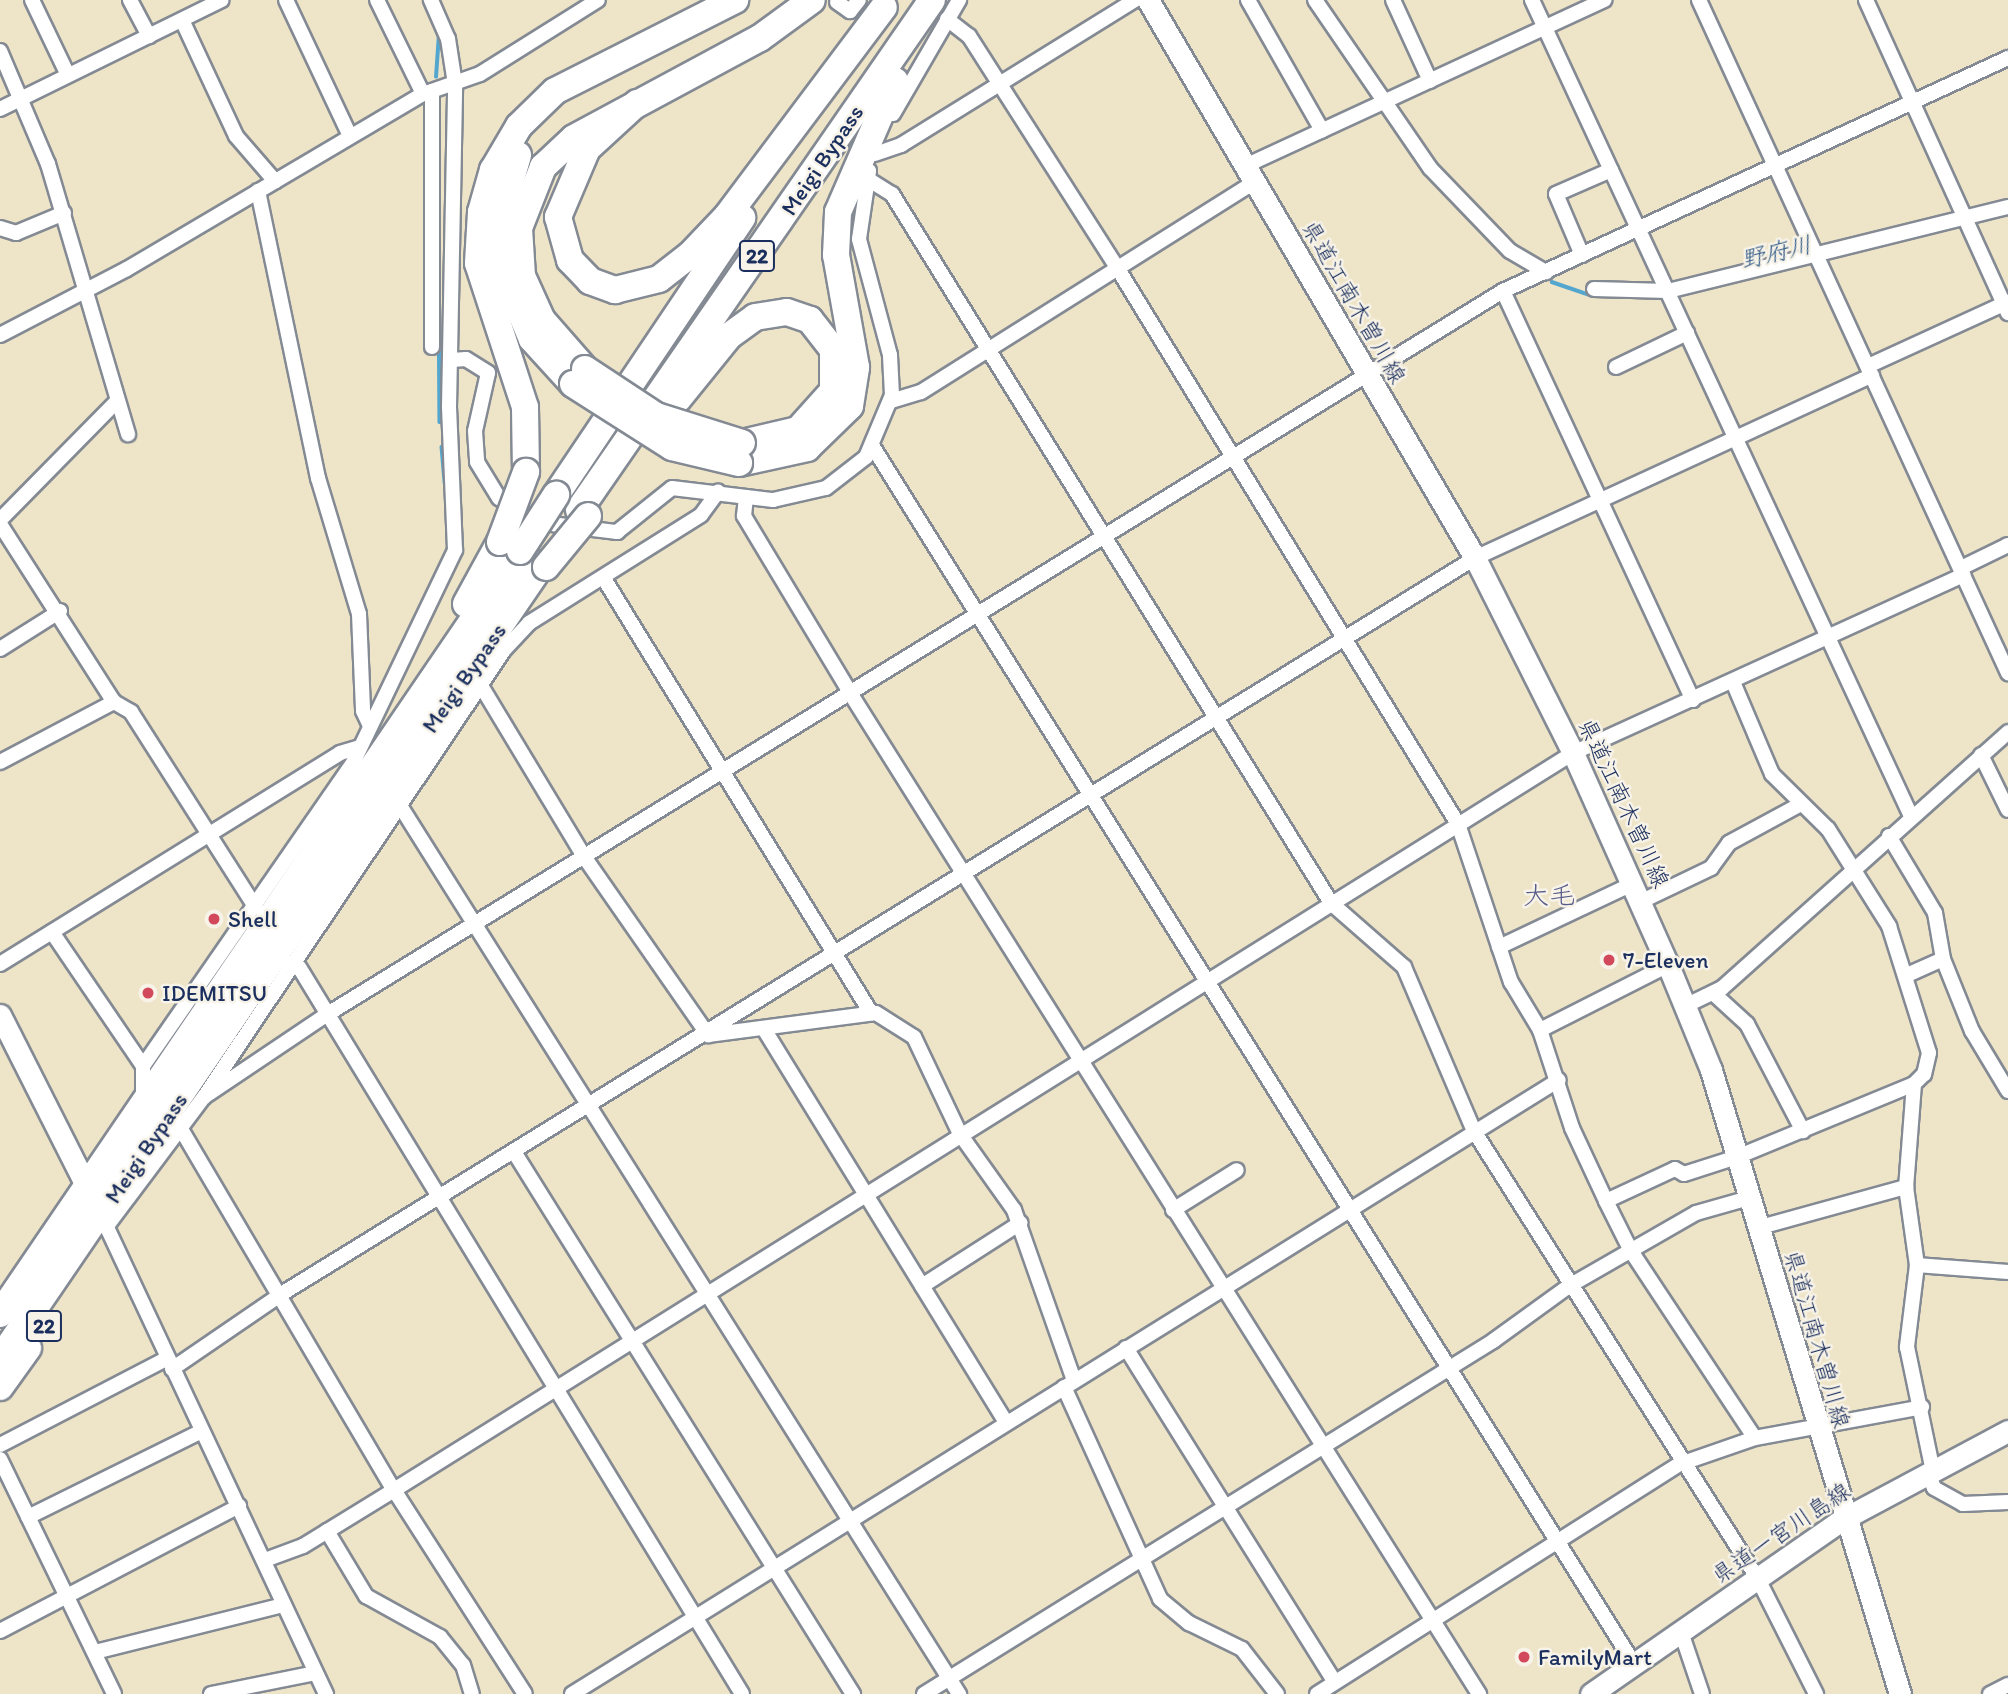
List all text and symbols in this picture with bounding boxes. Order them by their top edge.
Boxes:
street label: Meigi Bypass [775,100,869,220]
street label: 県道江南木曽川線 [1296,215,1412,389]
water label: 野府川 [1738,230,1814,274]
road number: 22 [738,238,776,274]
street label: Meigi Bypass [416,618,512,738]
street label: 県道江南木曽川線 [1573,714,1675,892]
district label: 大毛 [1523,880,1575,912]
place label: Shell [228,905,277,933]
marker: Shell [206,911,222,927]
place label: 7-Eleven [1623,946,1708,974]
marker: 7-Eleven [1601,952,1617,968]
place label: IDEMITSU [162,979,267,1007]
marker: IDEMITSU [140,985,156,1001]
street label: Meigi Bypass [99,1088,193,1208]
street label: 県道江南木曽川線 [1778,1247,1856,1431]
road number: 22 [25,1308,63,1344]
street label: 県道一宮川島線 [1707,1477,1855,1589]
place label: FamilyMart [1538,1643,1652,1671]
marker: FamilyMart [1516,1649,1532,1665]

